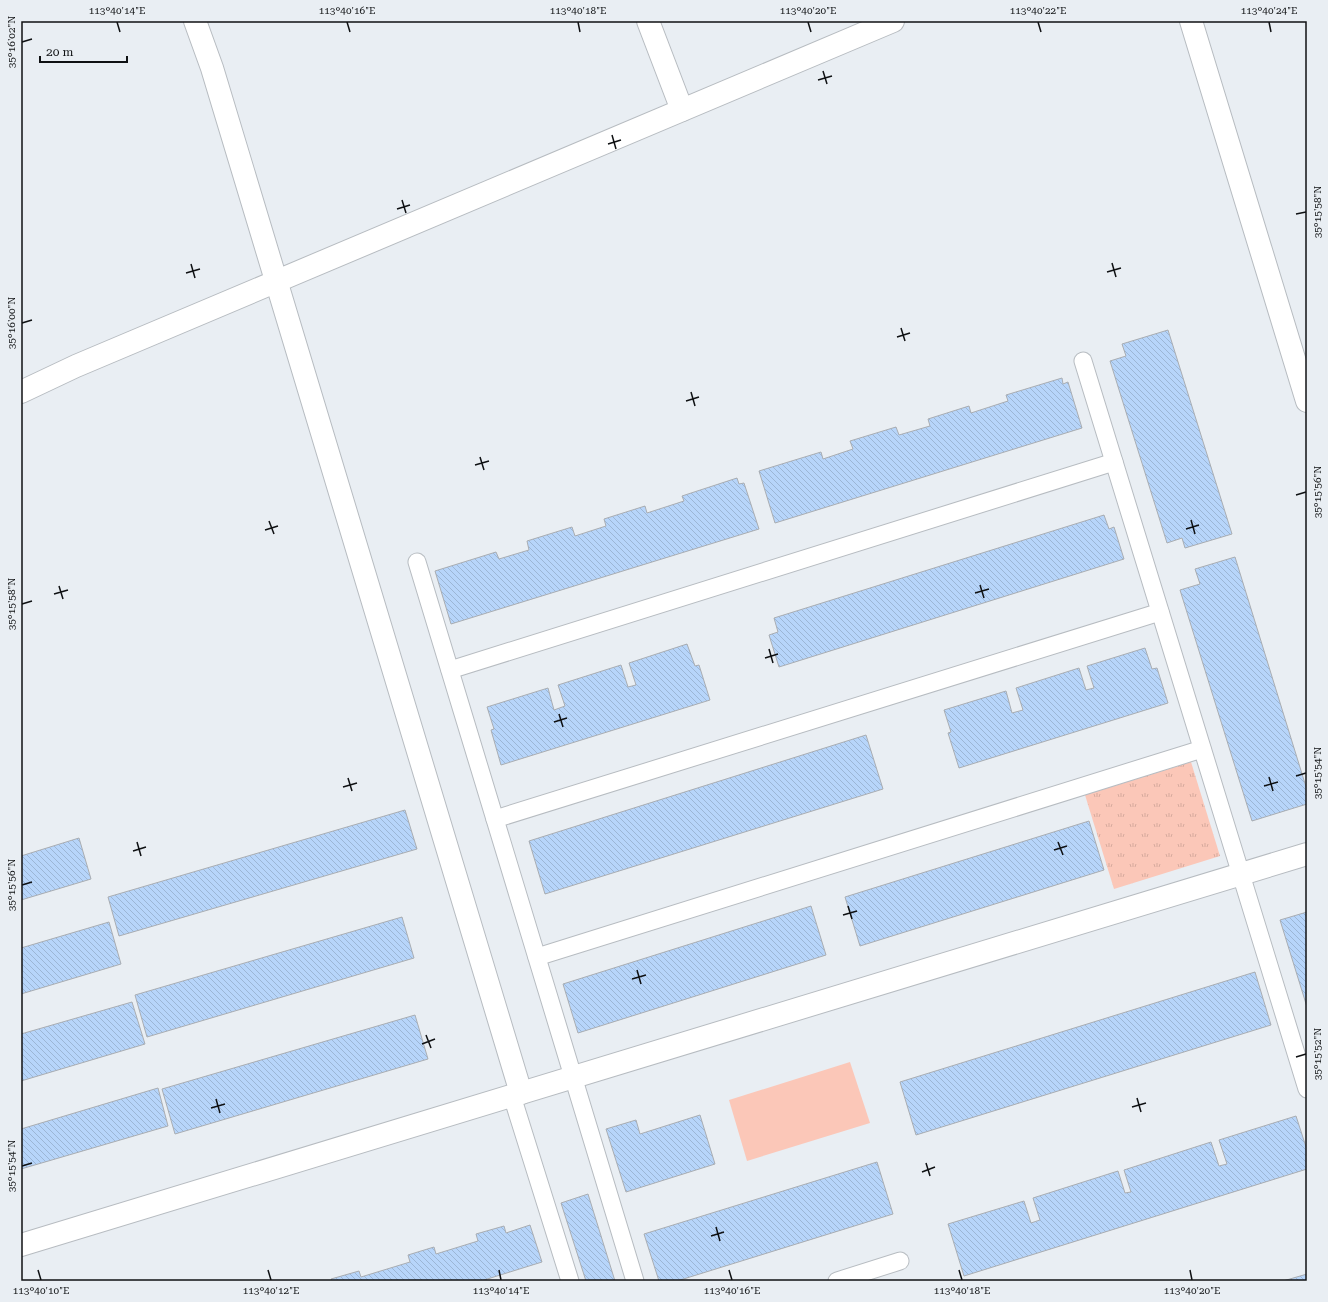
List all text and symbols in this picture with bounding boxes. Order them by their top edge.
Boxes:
text: 113°40'14"E [89,5,145,16]
text: 113°40'16"E [319,5,375,16]
text: 113°40'18"E [550,5,606,16]
text: 113°40'20"E [780,5,836,16]
text: 113°40'22"E [1010,5,1066,16]
text: 113°40'24"E [1241,5,1297,16]
text: 35°16'02"N [6,16,17,68]
scale bar [40,38,127,64]
text: 20 m [46,45,73,59]
text: 35°15'58"N [1312,186,1323,238]
text: 35°16'00"N [6,297,17,349]
text: 35°15'56"N [1312,466,1323,518]
text: 35°15'58"N [6,578,17,630]
text: 35°15'54"N [1312,747,1323,799]
text: 35°15'56"N [6,859,17,911]
text: 35°15'52"N [1312,1028,1323,1080]
text: 35°15'54"N [6,1140,17,1192]
text: 113°40'10"E [13,1285,69,1296]
text: 113°40'12"E [243,1285,299,1296]
text: 113°40'14"E [473,1285,529,1296]
text: 113°40'16"E [704,1285,760,1296]
text: 113°40'18"E [934,1285,990,1296]
text: 113°40'20"E [1164,1285,1220,1296]

